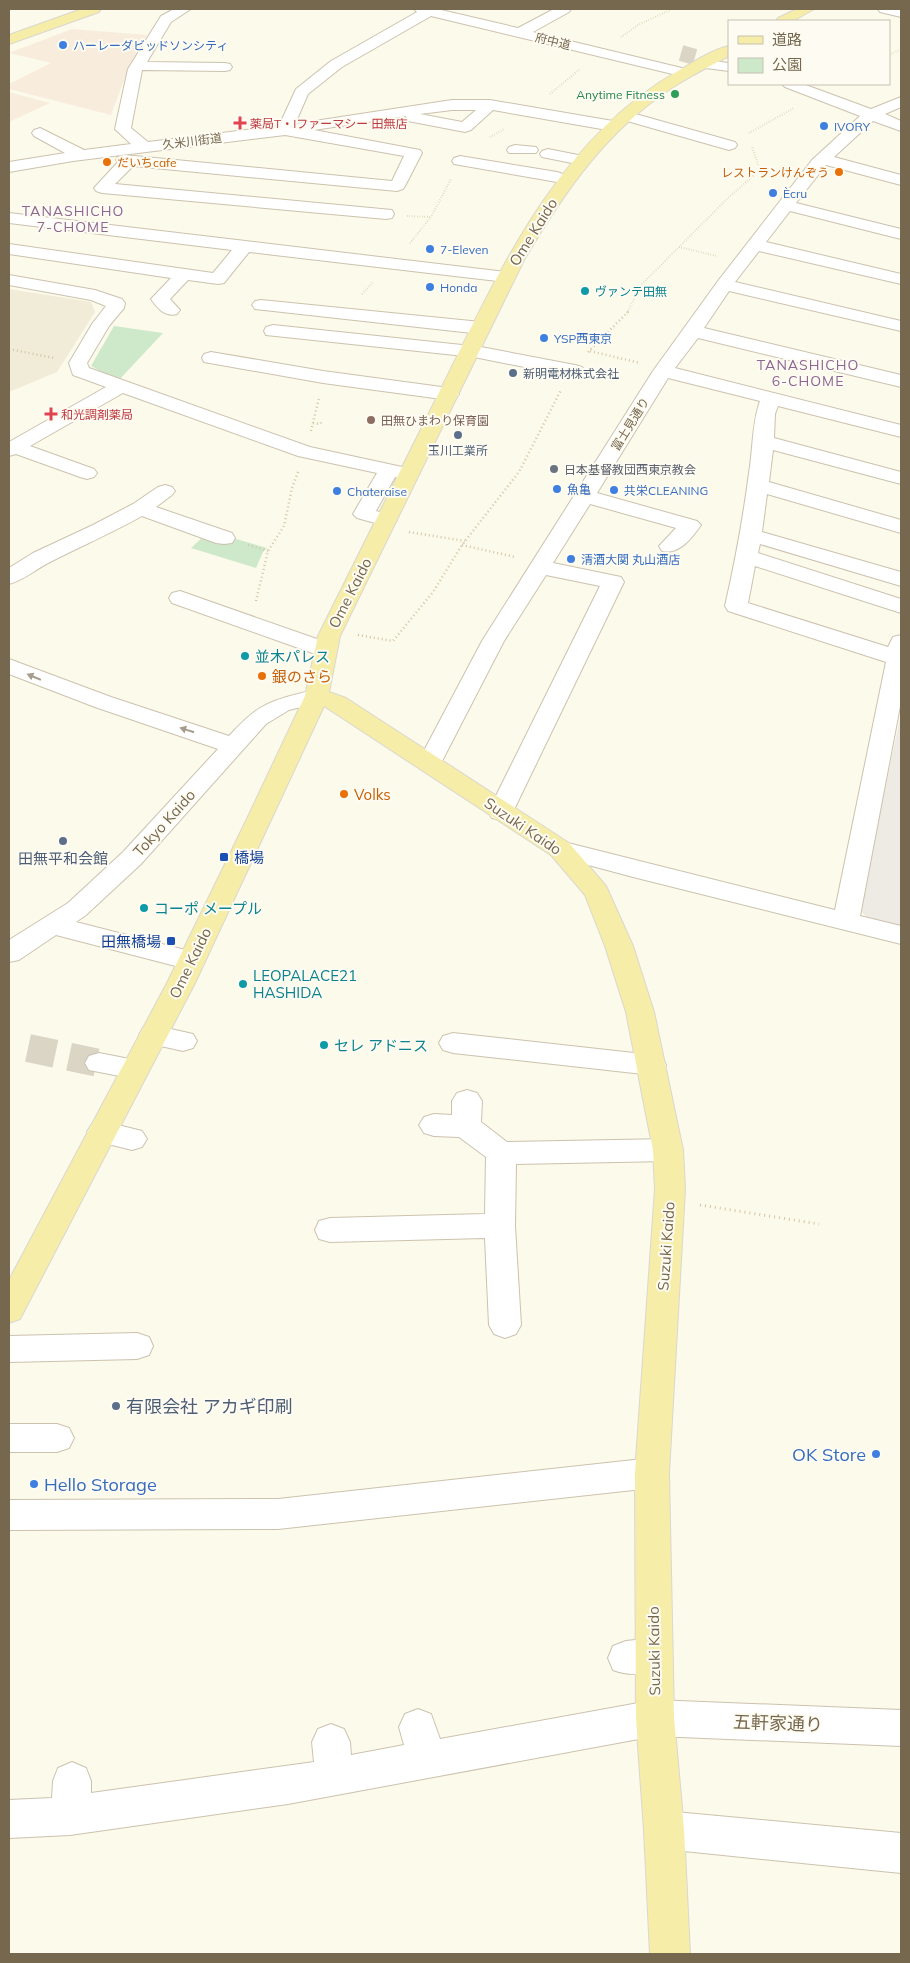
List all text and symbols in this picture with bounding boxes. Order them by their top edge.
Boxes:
legend [728,20,890,85]
street label: 府中道 [534,29,572,53]
text: 道路 [772,30,802,49]
place label: ハーレーダビッドソンシティ [73,38,228,53]
marker: ハーレーダビッドソンシティ [57,39,69,51]
text: 公園 [772,55,802,74]
place label: Anytime Fitness [576,87,665,102]
marker: Anytime Fitness [669,88,681,100]
place label: 薬局T・Iファーマシー 田無店 [250,116,408,131]
marker: 薬局T・Iファーマシー 田無店 [234,117,246,129]
place label: IVORY [834,119,871,134]
marker: IVORY [818,120,830,132]
street label: 久米川街道 [161,130,223,152]
place label: だいちcafe [117,155,177,170]
marker: だいちcafe [101,156,113,168]
place label: レストランけんぞう [721,165,829,180]
marker: レストランけんぞう [833,166,845,178]
place label: Ècru [783,186,807,201]
marker: Ècru [767,187,779,199]
street label: Ome Kaido [505,195,561,269]
district label: TANASHICHO 7-CHOME [22,202,124,236]
place label: 7-Eleven [440,242,489,257]
marker: 7-Eleven [424,243,436,255]
place label: Honda [440,280,477,295]
marker: Honda [424,281,436,293]
place label: ヴァンテ田無 [595,284,667,299]
marker: ヴァンテ田無 [579,285,591,297]
place label: YSP西東京 [553,331,612,346]
marker: YSP西東京 [538,332,550,344]
district label: TANASHICHO 6-CHOME [757,356,859,390]
place label: 新明電材株式会社 [523,366,619,381]
marker: 新明電材株式会社 [507,367,519,379]
street label: 富士見通り [608,395,652,453]
place label: 和光調剤薬局 [61,407,133,422]
marker: 和光調剤薬局 [45,408,57,420]
place label: 田無ひまわり保育園 [381,413,489,428]
marker: 田無ひまわり保育園 [365,414,377,426]
marker: 玉川工業所 [452,429,464,441]
place label: 玉川工業所 [428,443,488,458]
place label: 日本基督教団西東京教会 [564,462,696,477]
marker: 日本基督教団西東京教会 [548,463,560,475]
place label: 魚亀 [567,482,591,497]
marker: 魚亀 [551,483,563,495]
place label: 共栄CLEANING [624,483,708,498]
place label: Chateraise [347,484,407,499]
marker: 共栄CLEANING [608,484,620,496]
marker: Chateraise [331,485,343,497]
place label: 清酒大関 丸山酒店 [581,552,680,567]
marker: 清酒大関 丸山酒店 [565,553,577,565]
street label: Ome Kaido [324,555,376,631]
place label: 並木パレス [255,647,330,666]
marker: 並木パレス [239,650,251,662]
place label: 銀のさら [272,667,332,686]
marker: 銀のさら [256,670,268,682]
one-way arrow [26,673,41,681]
one-way arrow [180,726,195,734]
street label: Tokyo Kaido [129,785,199,861]
place label: Volks [354,785,391,804]
marker: Volks [338,788,350,800]
street label: Suzuki Kaido [481,793,565,859]
marker: 田無平和会館 [57,835,69,847]
place label: 橋場 [234,848,264,867]
place label: 田無平和会館 [18,849,108,868]
marker: 橋場 [218,851,230,863]
place label: コーポ メープル [154,899,262,918]
marker: コーポ メープル [138,902,150,914]
street label: Ome Kaido [165,924,215,1002]
place label: 田無橋場 [101,932,161,951]
marker: 田無橋場 [165,935,177,947]
place label: LEOPALACE21 HASHIDA [253,966,357,1002]
marker: LEOPALACE21 HASHIDA [237,978,249,990]
place label: セレ アドニス [334,1036,428,1055]
marker: セレ アドニス [318,1039,330,1051]
street label: Suzuki Kaido [653,1201,679,1291]
place label: 有限会社 アカギ印刷 [126,1395,293,1418]
marker: 有限会社 アカギ印刷 [110,1400,122,1412]
place label: OK Store [792,1443,866,1466]
marker: OK Store [870,1448,882,1460]
place label: Hello Storage [44,1473,157,1496]
marker: Hello Storage [28,1478,40,1490]
street label: Suzuki Kaido [644,1606,664,1696]
street label: 五軒家通り [733,1710,823,1736]

